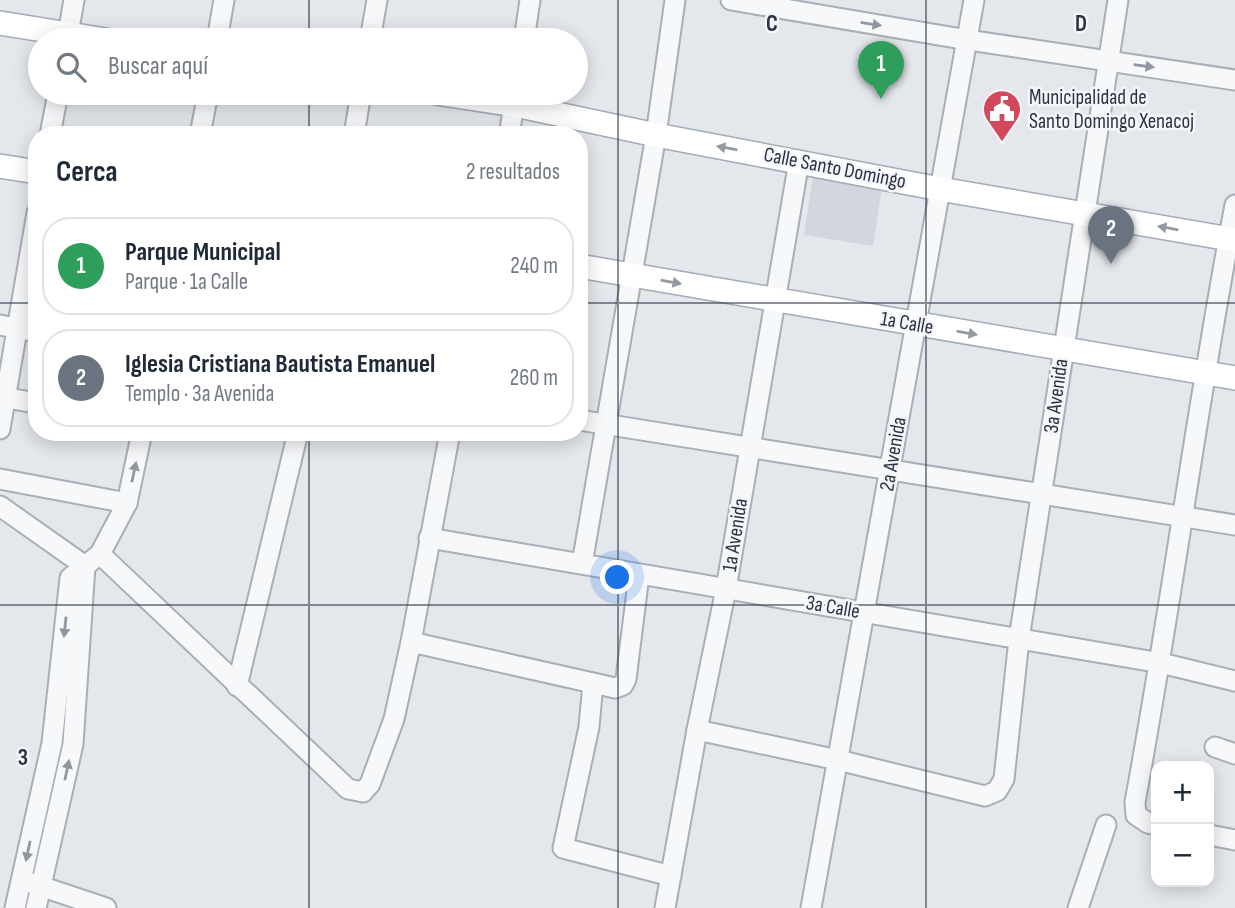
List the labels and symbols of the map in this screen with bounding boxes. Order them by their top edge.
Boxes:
text: C [766,10,778,38]
text: D [1075,10,1087,38]
one-way arrow [860,19,882,30]
pin: 1 [858,41,904,99]
one-way arrow [1133,61,1155,72]
place label: Municipalidad de Santo Domingo Xenacoj [1029,85,1194,134]
public building icon: Municipalidad de Santo Domingo Xenacoj [981,88,1023,143]
one-way arrow [716,142,738,153]
street label: Calle Santo Domingo [762,142,908,194]
pin: 2 [1088,206,1134,264]
one-way arrow [1157,222,1179,233]
one-way arrow [660,277,682,288]
street label: 1a Calle [879,306,935,340]
one-way arrow [956,328,978,339]
street label: 3a Avenida [1038,357,1074,435]
street label: 2a Avenida [874,415,912,493]
one-way arrow [128,461,139,483]
street label: 1a Avenida [717,497,753,573]
your location [600,560,634,594]
street label: 3a Calle [804,590,862,624]
one-way arrow [59,616,70,638]
text: 3 [18,744,28,772]
one-way arrow [62,759,73,781]
one-way arrow [23,840,34,862]

